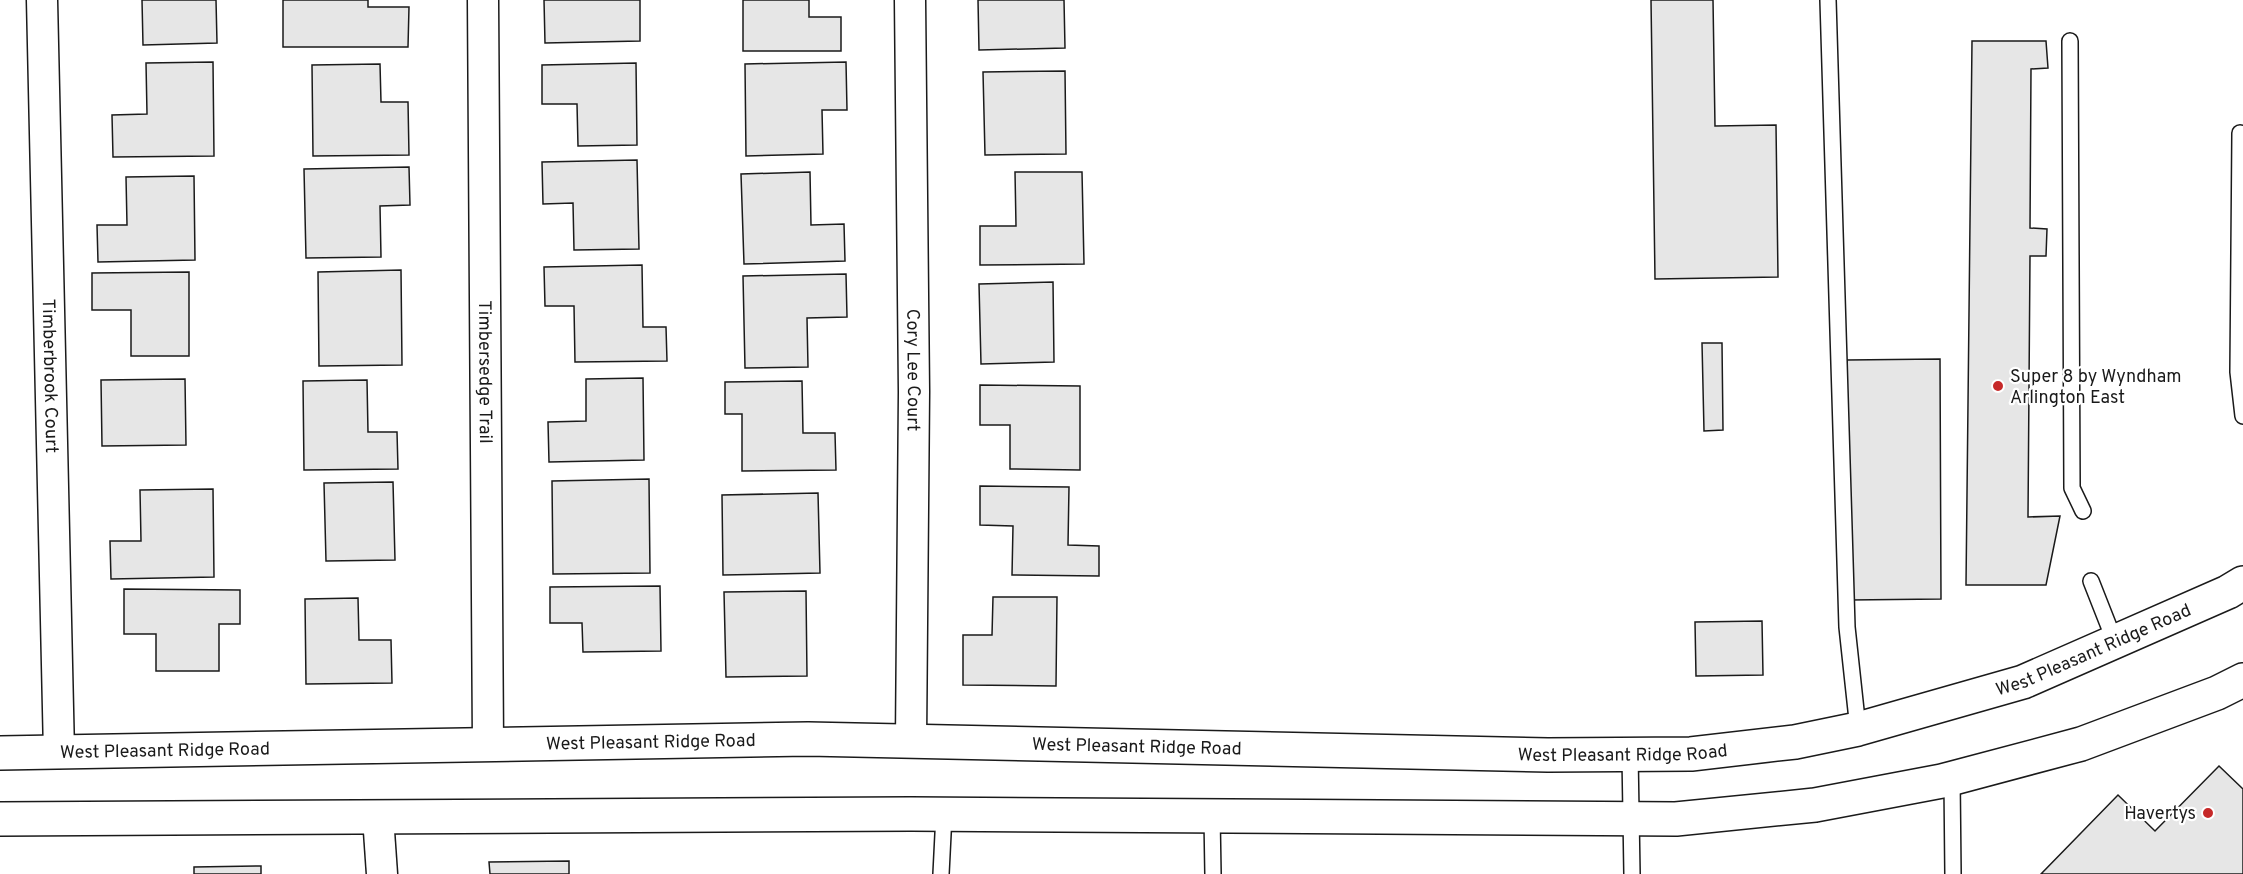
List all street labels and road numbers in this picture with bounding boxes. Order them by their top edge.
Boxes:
street label: Timberbrook Court [36,298,62,453]
street label: Timbersedge Trail [472,300,496,444]
street label: Cory Lee Court [900,308,924,431]
street label: West Pleasant Ridge Road [1993,600,2195,702]
street label: West Pleasant Ridge Road [546,730,756,757]
street label: West Pleasant Ridge Road [1032,734,1242,761]
street label: West Pleasant Ridge Road [60,738,270,765]
street label: West Pleasant Ridge Road [1517,740,1729,768]

